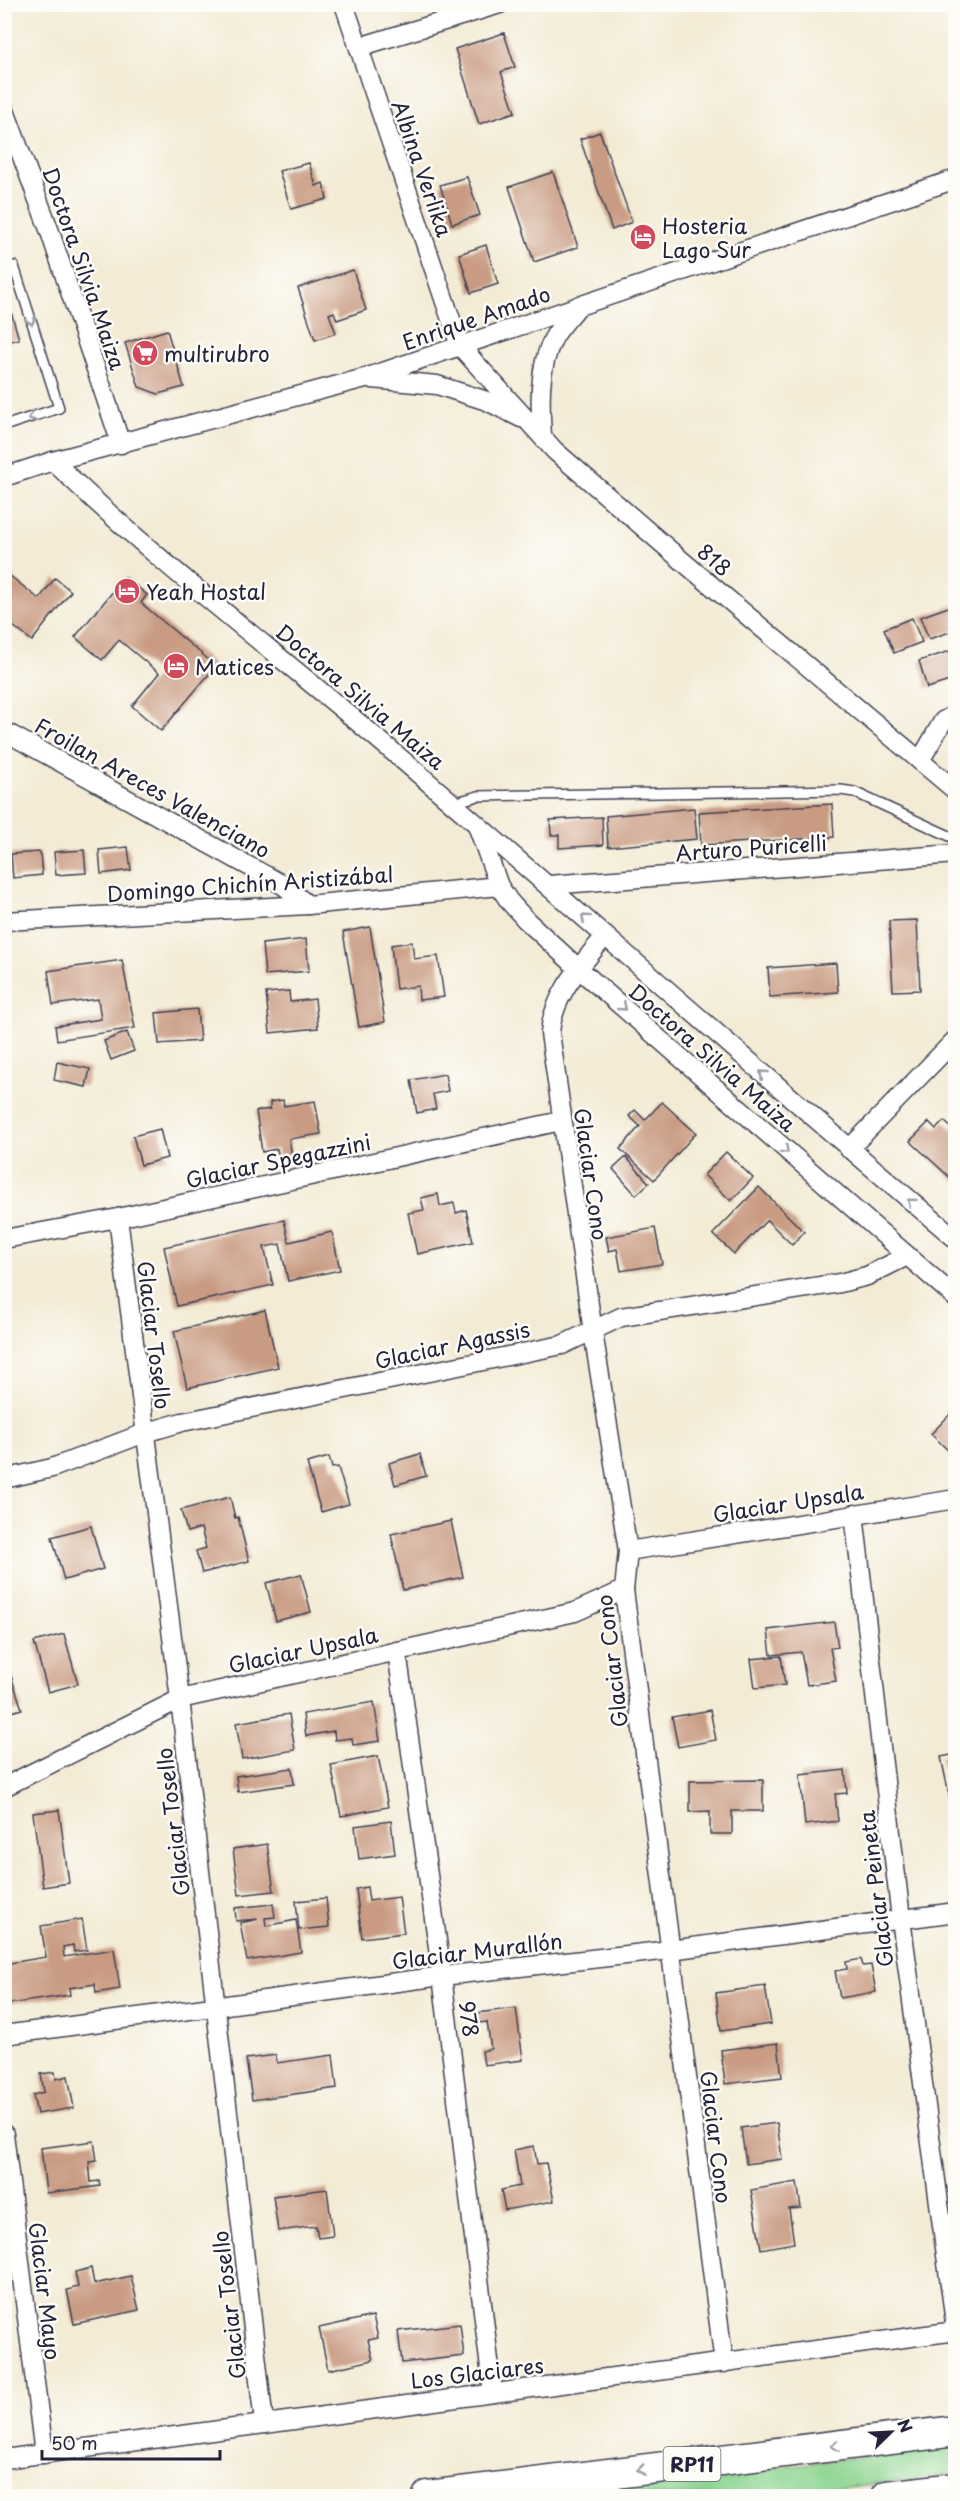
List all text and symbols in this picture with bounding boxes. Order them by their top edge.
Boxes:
street label: Albina Verlika [385,95,462,241]
street label: Doctora Silvia Maiza [35,162,135,374]
place label: Hosteria Lago Sur [662,209,751,265]
hotel icon: Hosteria Lago Sur [628,222,658,252]
street label: Enrique Amado [398,277,554,357]
one-way arrow [24,315,36,326]
place label: multirubro [164,337,270,369]
supermarket icon: multirubro [130,338,160,368]
one-way arrow [27,410,38,422]
street label: 818 [691,535,739,583]
place label: Yeah Hostal [146,575,266,607]
hotel icon: Yeah Hostal [112,576,142,606]
street label: Doctora Silvia Maiza [269,615,453,777]
place label: Matices [195,650,274,682]
hotel icon: Matices [161,651,191,681]
street label: Froilan Areces Valenciano [29,709,277,865]
street label: Arturo Puricelli [674,826,828,868]
street label: Domingo Chichín Aristizábal [106,857,394,909]
one-way arrow [582,914,592,925]
street label: Doctora Silvia Maiza [622,975,804,1139]
one-way arrow [616,1000,627,1011]
one-way arrow [760,1070,770,1081]
street label: Glaciar Cono [567,1106,617,1242]
street label: Glaciar Spegazzini [182,1125,374,1195]
one-way arrow [778,1142,789,1153]
one-way arrow [907,1198,918,1209]
street label: Glaciar Tosello [130,1259,180,1411]
street label: Glaciar Agassis [372,1312,532,1376]
street label: Glaciar Upsala [710,1474,866,1530]
street label: Glaciar Cono [587,1593,635,1729]
street label: Glaciar Upsala [225,1617,381,1680]
street label: Glaciar Tosello [147,1746,197,1898]
street label: Glaciar Peineta [850,1809,900,1969]
street label: Glaciar Murallón [390,1924,564,1976]
street label: 978 [452,1999,488,2039]
street label: Glaciar Cono [693,2069,741,2205]
street label: Glaciar Mayo [22,2220,70,2362]
street label: Glaciar Tosello [203,2229,253,2381]
street label: Los Glaciares [409,2348,545,2396]
north arrow [861,2402,921,2462]
text: N [892,2415,919,2436]
scale bar [42,2423,220,2461]
text: 50 m [51,2429,98,2456]
one-way arrow [830,2440,839,2452]
road number: RP11 [664,2447,720,2481]
one-way arrow [637,2463,646,2476]

